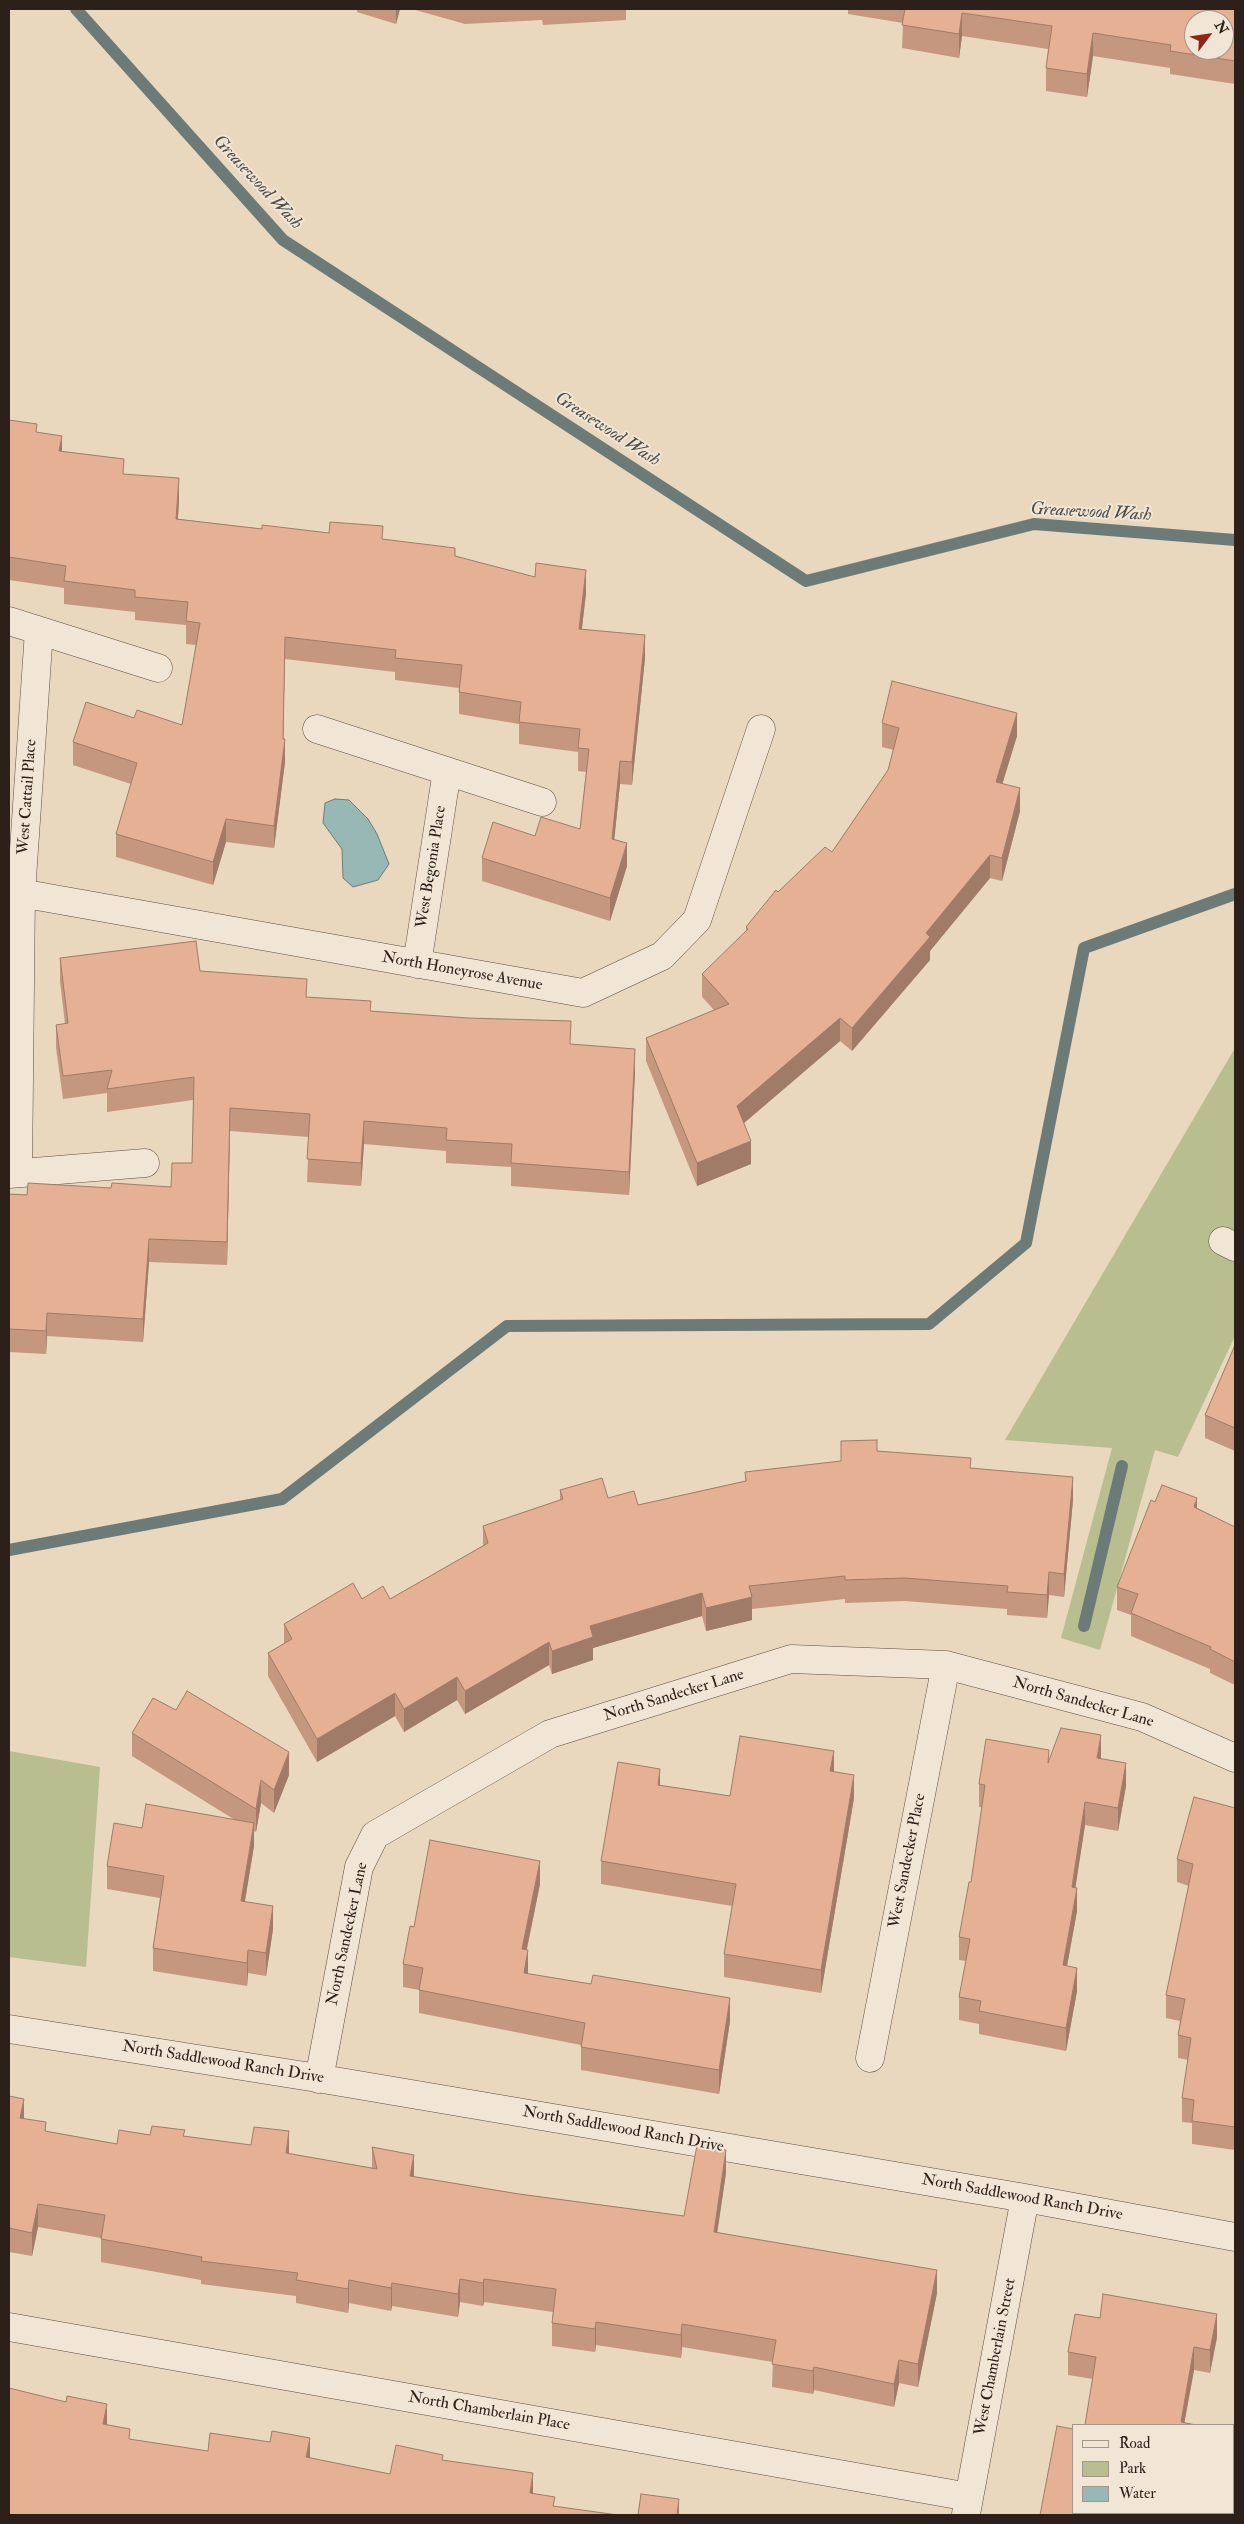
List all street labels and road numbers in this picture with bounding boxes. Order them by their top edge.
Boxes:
street label: West Cattail Place [14,739,42,855]
street label: West Begonia Place [413,804,451,930]
street label: North Honeyrose Avenue [380,948,544,996]
street label: North Sandecker Lane [601,1666,747,1726]
street label: North Sandecker Lane [1010,1674,1156,1732]
street label: West Sandecker Place [886,1792,930,1930]
street label: North Sandecker Lane [323,1861,373,2007]
street label: North Saddlewood Ranch Drive [121,2038,325,2088]
street label: North Saddlewood Ranch Drive [521,2103,725,2157]
street label: North Saddlewood Ranch Drive [920,2171,1124,2225]
street label: West Chamberlain Street [971,2277,1021,2437]
street label: North Chamberlain Place [407,2388,571,2436]

